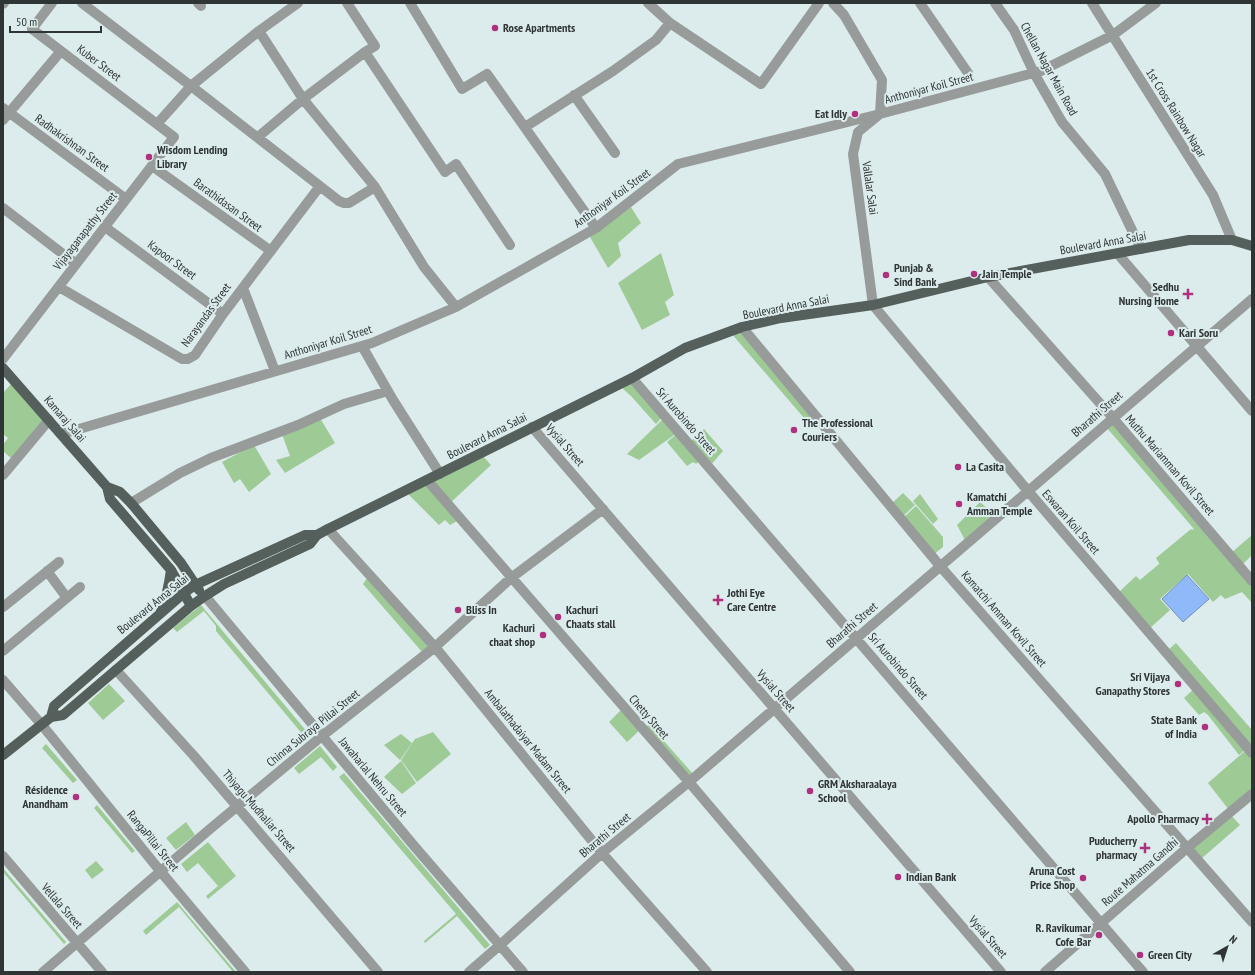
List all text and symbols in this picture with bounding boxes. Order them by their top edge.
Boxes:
scale bar [10,8,101,34]
text: 50 m [16,14,37,29]
street label: Chellan Nagar Main Road [1018,19,1081,118]
place label: Rose Apartments [503,20,575,35]
marker: Rose Apartments [490,23,500,33]
street label: Kuber Street [74,41,125,85]
street label: 1st Cross Rainbow Nagar [1143,65,1210,161]
street label: Anthoniyar Koil Street [883,68,975,107]
place label: Eat Idly [815,106,847,121]
marker: Eat Idly [850,109,860,119]
street label: Radhakrishnan Street [32,111,113,175]
place label: Wisdom Lending Library [156,142,228,171]
marker: Wisdom Lending Library [144,152,154,162]
street label: Vallalar Salai [859,159,882,216]
street label: Anthoniyar Koil Street [570,164,654,230]
street label: Barathidasan Street [191,175,266,235]
street label: Vijayaganapathy Street [49,188,120,274]
street label: Boulevard Anna Salai [1059,228,1147,257]
street label: Kapoor Street [145,237,200,283]
place label: Punjab & Sind Bank [894,260,936,289]
place label: Jain Temple [981,266,1032,281]
marker: Jain Temple [969,269,979,279]
marker: Punjab & Sind Bank [881,270,891,280]
street label: Narayandas Street [177,279,234,350]
place label: Sedhu Nursing Home [1119,279,1179,308]
marker: Sedhu Nursing Home [1182,288,1194,300]
street label: Boulevard Anna Salai [742,291,830,322]
street label: Anthoniyar Koil Street [282,321,374,362]
place label: Kari Soru [1179,325,1218,340]
marker: Kari Soru [1166,328,1176,338]
street label: Sri Aurobindo Street [653,384,720,458]
street label: Bharathi Street [1068,387,1126,440]
street label: Kamaraj Salai [41,392,90,445]
street label: Boulevard Anna Salai [444,409,529,462]
street label: Muthu Mariamman Kovil Street [1123,411,1219,519]
place label: The Professional Couriers [802,415,873,444]
street label: Vysial Street [542,420,588,470]
marker: The Professional Couriers [789,425,799,435]
place label: La Casita [966,459,1004,474]
marker: La Casita [953,462,963,472]
street label: Eswaran Koil Street [1039,486,1104,557]
place label: Kamatchi Amman Temple [966,489,1032,518]
marker: Kamatchi Amman Temple [954,499,964,509]
street label: Kamatchi Amman Kovil Street [959,568,1051,670]
street label: Boulevard Anna Salai [114,570,191,637]
place label: Jothi Eye Care Centre [726,585,776,614]
marker: Jothi Eye Care Centre [712,594,724,606]
street label: Bharathi Street [823,598,881,651]
place label: Bliss In [466,602,497,617]
place label: Kachuri Chaats stall [566,602,616,631]
marker: Bliss In [453,605,463,615]
marker: Kachuri Chaats stall [553,612,563,622]
place label: Kachuri chaat shop [489,620,536,649]
street label: Sri Aurobindo Street [865,629,932,703]
marker: Kachuri chaat shop [538,630,548,640]
street label: Vysial Street [753,666,799,716]
place label: Sri Vijaya Ganapathy Stores [1096,669,1170,698]
marker: Sri Vijaya Ganapathy Stores [1173,679,1183,689]
street label: Chinna Subraya Pillai Street [263,685,363,770]
street label: Ambalathadaiyar Madam Street [482,686,576,796]
street label: Chetty Street [626,691,673,742]
place label: State Bank of India [1151,712,1197,741]
marker: State Bank of India [1200,722,1210,732]
street label: Jawaharlal Nehru Street [335,733,411,820]
street label: Thiyagu Mudhaliar Street [219,766,300,856]
place label: GRM Aksharaalaya School [818,776,897,805]
place label: Résidence Anandham [22,782,68,811]
marker: GRM Aksharaalaya School [805,786,815,796]
marker: Résidence Anandham [71,792,81,802]
street label: RangaPillai Street [124,807,183,875]
street label: Bharathi Street [576,808,634,860]
place label: Apollo Pharmacy [1126,811,1199,826]
marker: Apollo Pharmacy [1202,814,1212,824]
place label: Puducherry pharmacy [1089,833,1137,862]
street label: Route Mahatma Gandhi [1098,834,1181,909]
marker: Puducherry pharmacy [1140,843,1150,853]
place label: Aruna Cost Price Shop [1028,863,1076,892]
place label: Indian Bank [906,869,956,884]
marker: Indian Bank [893,872,903,882]
marker: Aruna Cost Price Shop [1078,873,1088,883]
street label: Vellala Street [38,879,87,932]
street label: Vysial Street [965,912,1011,962]
place label: R. Ravikumar Cofe Bar [1035,920,1091,949]
north arrow [1207,927,1247,967]
marker: R. Ravikumar Cofe Bar [1094,930,1104,940]
text: N [1227,932,1240,947]
place label: Green City [1148,947,1192,962]
marker: Green City [1135,950,1145,960]

